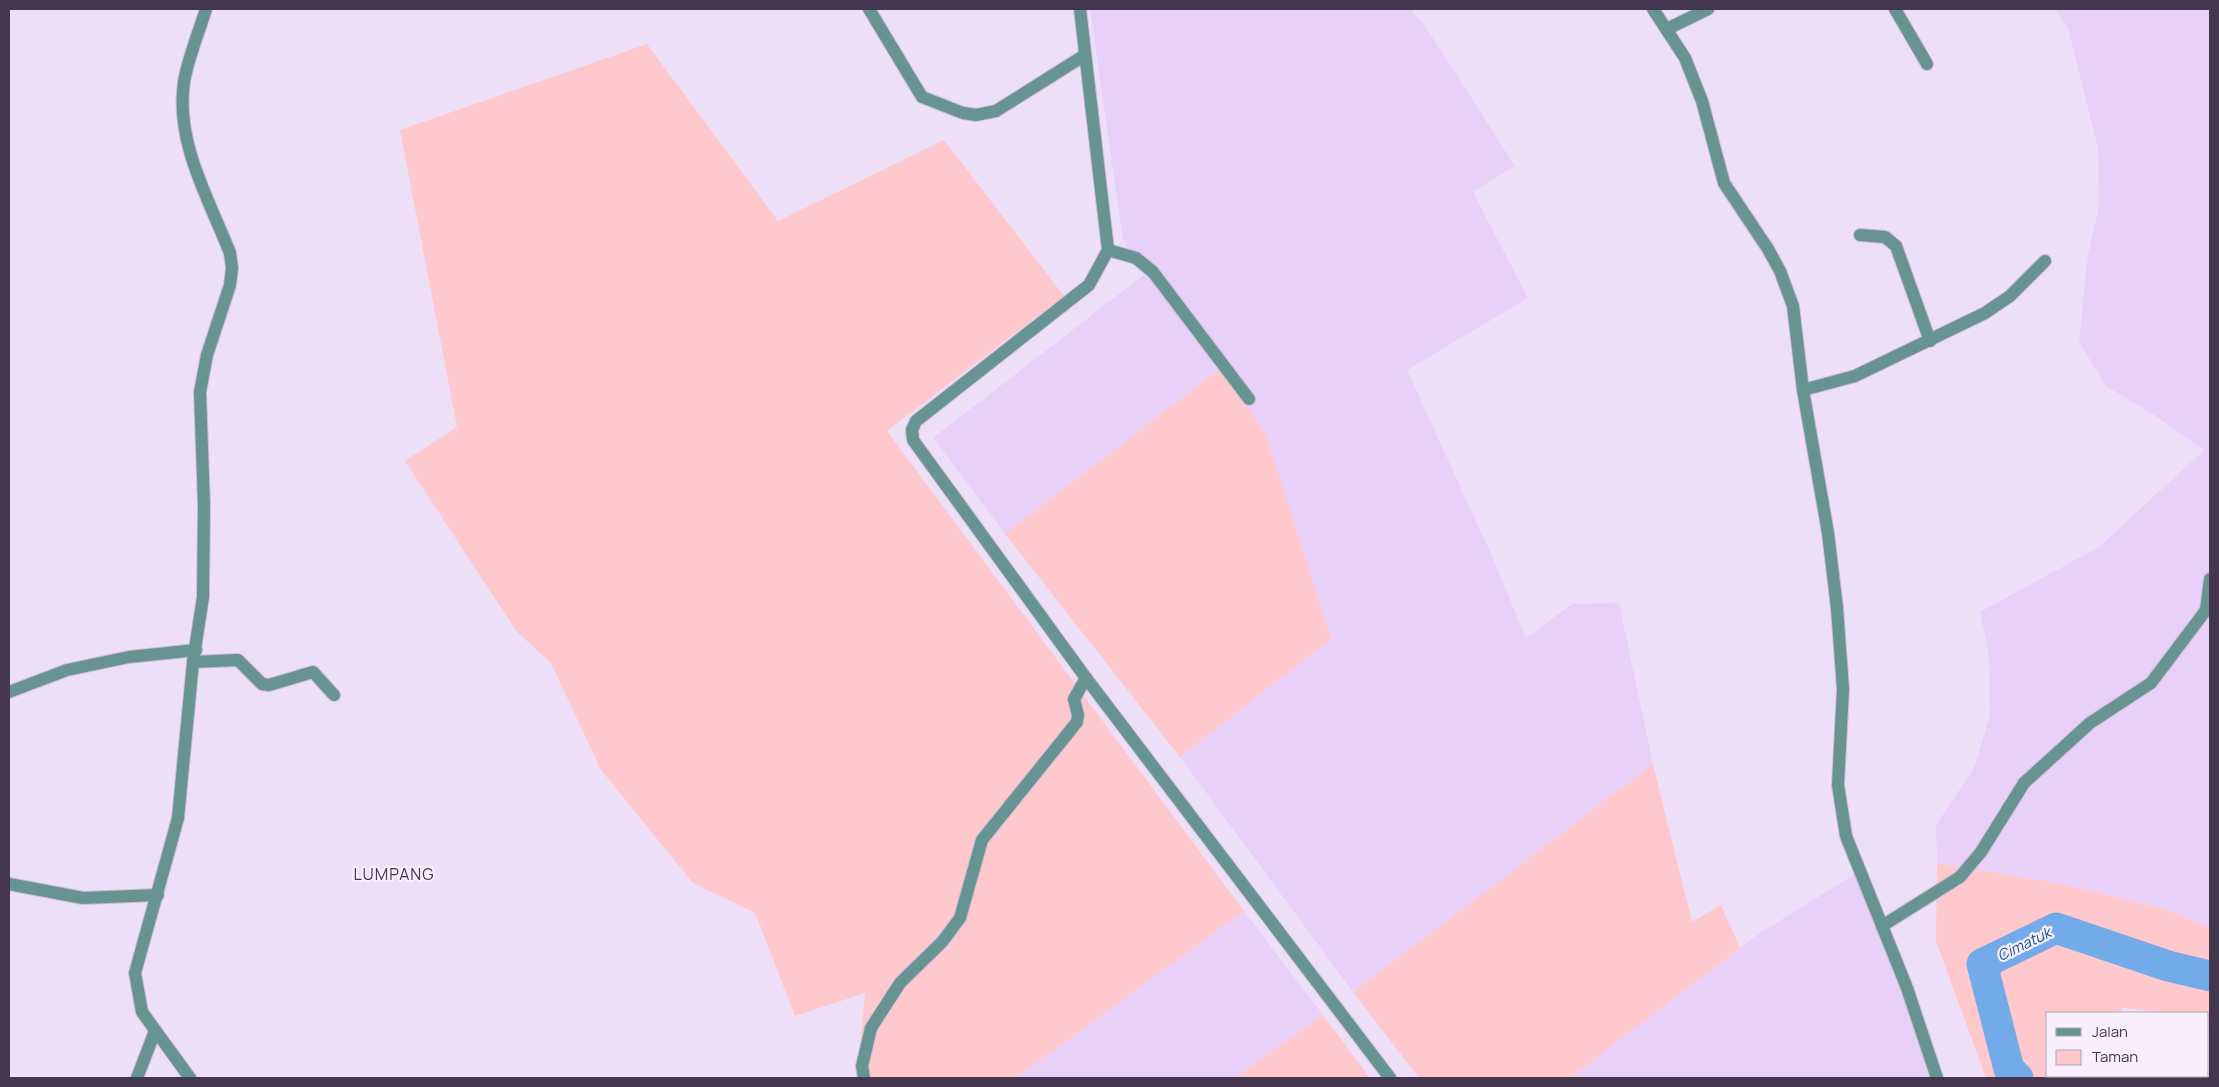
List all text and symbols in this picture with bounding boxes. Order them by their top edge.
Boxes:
district label: LUMPANG [353,863,435,885]
water label: Cimatuk [1993,921,2057,966]
legend [2046,1012,2209,1077]
text: Jalan [2092,1021,2128,1042]
text: Taman [2092,1046,2138,1067]

